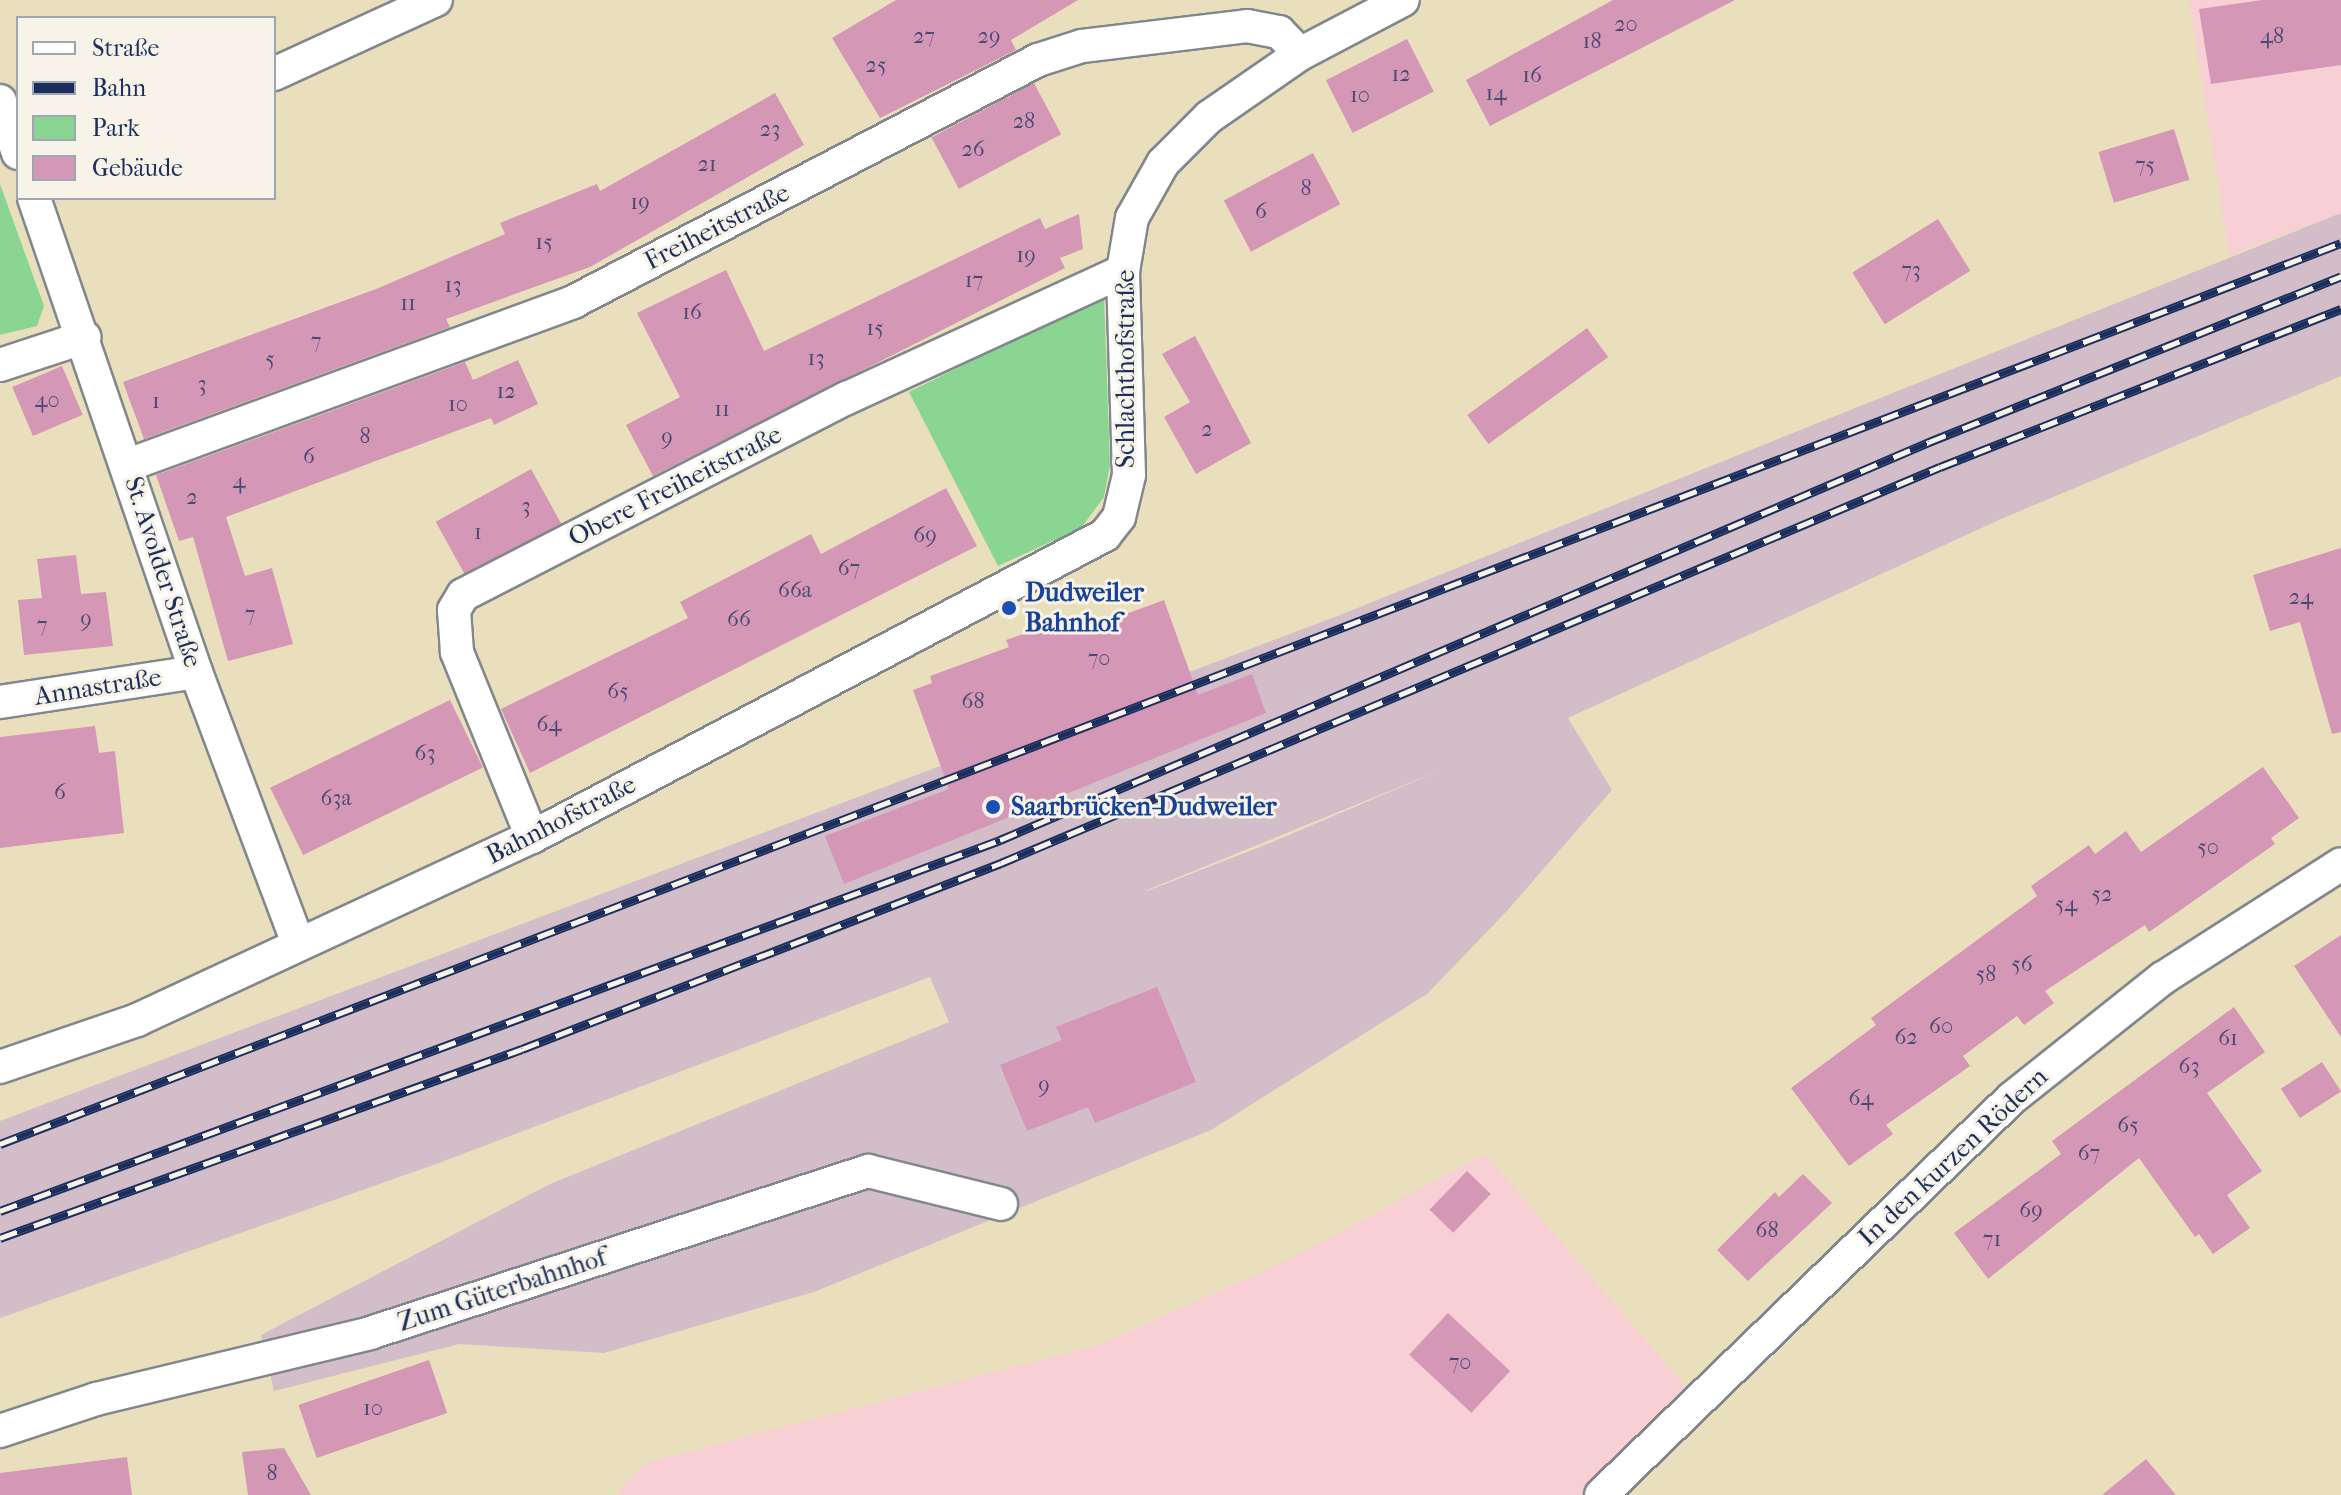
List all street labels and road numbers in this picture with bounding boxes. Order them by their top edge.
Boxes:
street label: Freiheitstraße [639,177,795,277]
street label: Schlachthofstraße [1110,270,1142,468]
street label: Obere Freiheitstraße [563,419,787,553]
street label: St. Avolder Straße [117,473,209,671]
street label: Annastraße [32,662,164,712]
street label: Bahnhofstraße [481,769,641,871]
street label: In den kurzen Rödern [1852,1061,2054,1253]
street label: Zum Güterbahnhof [394,1242,610,1338]

